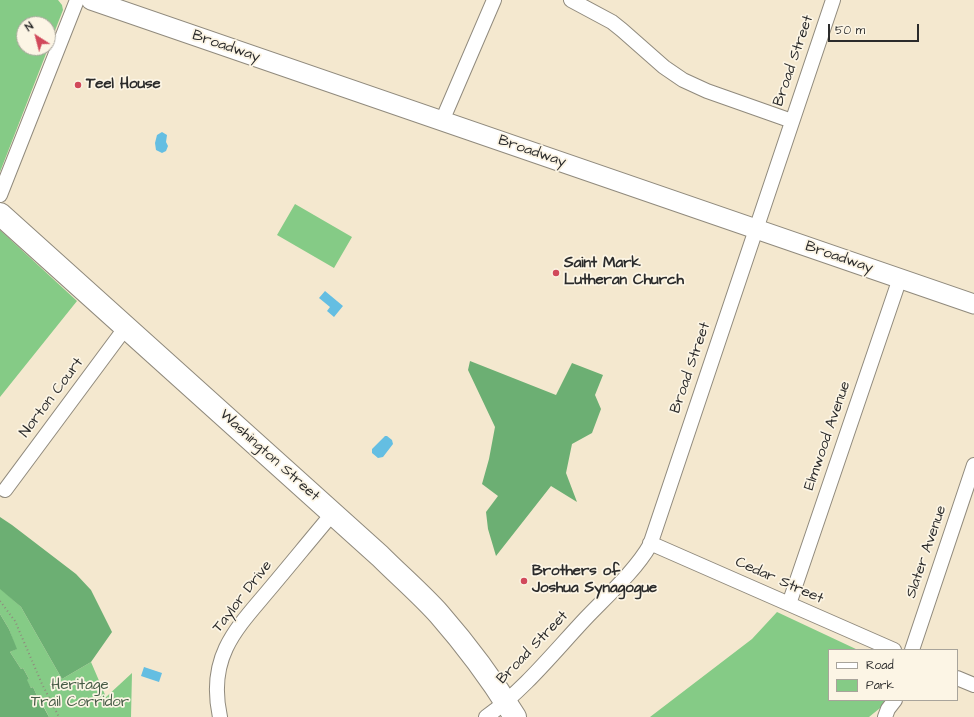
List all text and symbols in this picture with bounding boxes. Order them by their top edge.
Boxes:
street label: Broad Street [770,13,818,109]
north arrow [16,16,56,56]
scale bar [830,16,921,42]
text: N [22,19,36,35]
text: 50 m [835,22,865,39]
street label: Broadway [190,27,262,67]
place label: Teel House [86,76,161,94]
marker: Teel House [73,80,83,90]
street label: Broadway [496,132,568,172]
street label: Broadway [803,238,875,278]
place label: Saint Mark Lutheran Church [564,255,684,290]
marker: Saint Mark Lutheran Church [551,268,561,278]
street label: Broad Street [667,320,715,416]
street label: Norton Court [16,355,88,441]
street label: Elmwood Avenue [801,379,855,493]
street label: Washington Street [215,406,323,506]
street label: Slater Avenue [903,503,951,601]
street label: Cedar Street [732,554,826,608]
street label: Taylor Drive [209,557,277,637]
place label: Brothers of Joshua Synagogue [532,563,657,598]
marker: Brothers of Joshua Synagogue [519,576,529,586]
street label: Broad Street [494,608,572,688]
legend [828,649,958,701]
text: Road [866,657,894,674]
park label: Heritage Trail Corridor [31,677,129,712]
text: Park [866,677,894,694]

